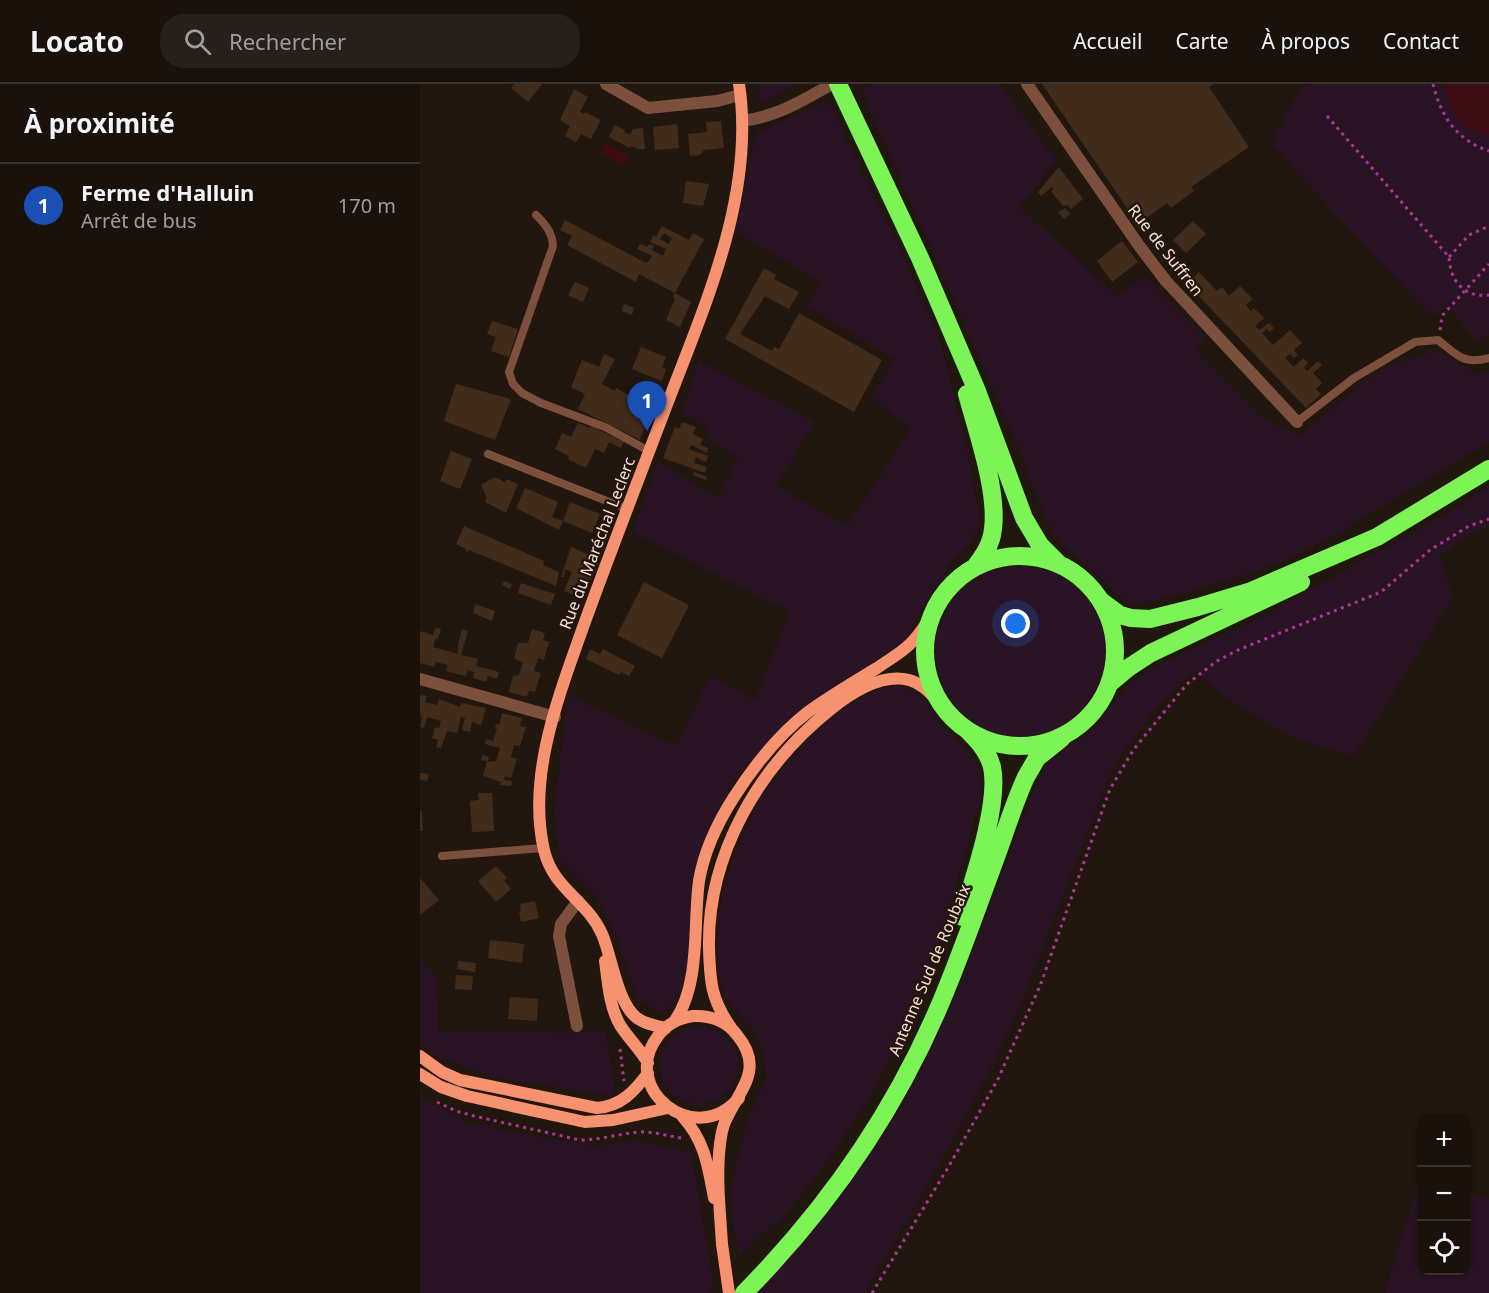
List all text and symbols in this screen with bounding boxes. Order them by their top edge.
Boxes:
search box [160,14,580,68]
text: Locato [30,22,124,60]
icon: search [181,25,214,58]
text: Rechercher [229,26,346,56]
text: Accueil [1073,27,1142,55]
text: Carte [1175,27,1229,55]
text: À propos [1262,27,1350,55]
text: Contact [1383,27,1459,55]
text: À proximité [24,105,175,141]
text: Ferme d'Halluin [81,177,254,207]
text: 1 [38,192,49,219]
text: 170 m [338,192,396,219]
street label: Rue de Suffren [1123,200,1209,300]
text: Arrêt de bus [81,207,197,234]
pin: 1 [628,382,666,431]
street label: Rue du Maréchal Leclerc [554,453,640,632]
your location [1001,609,1030,638]
street label: Antenne Sud de Roubaix [883,880,975,1059]
map controls [1417,1113,1471,1275]
button: + [1417,1113,1471,1167]
button: − [1417,1167,1471,1221]
button: locate [1417,1221,1471,1275]

